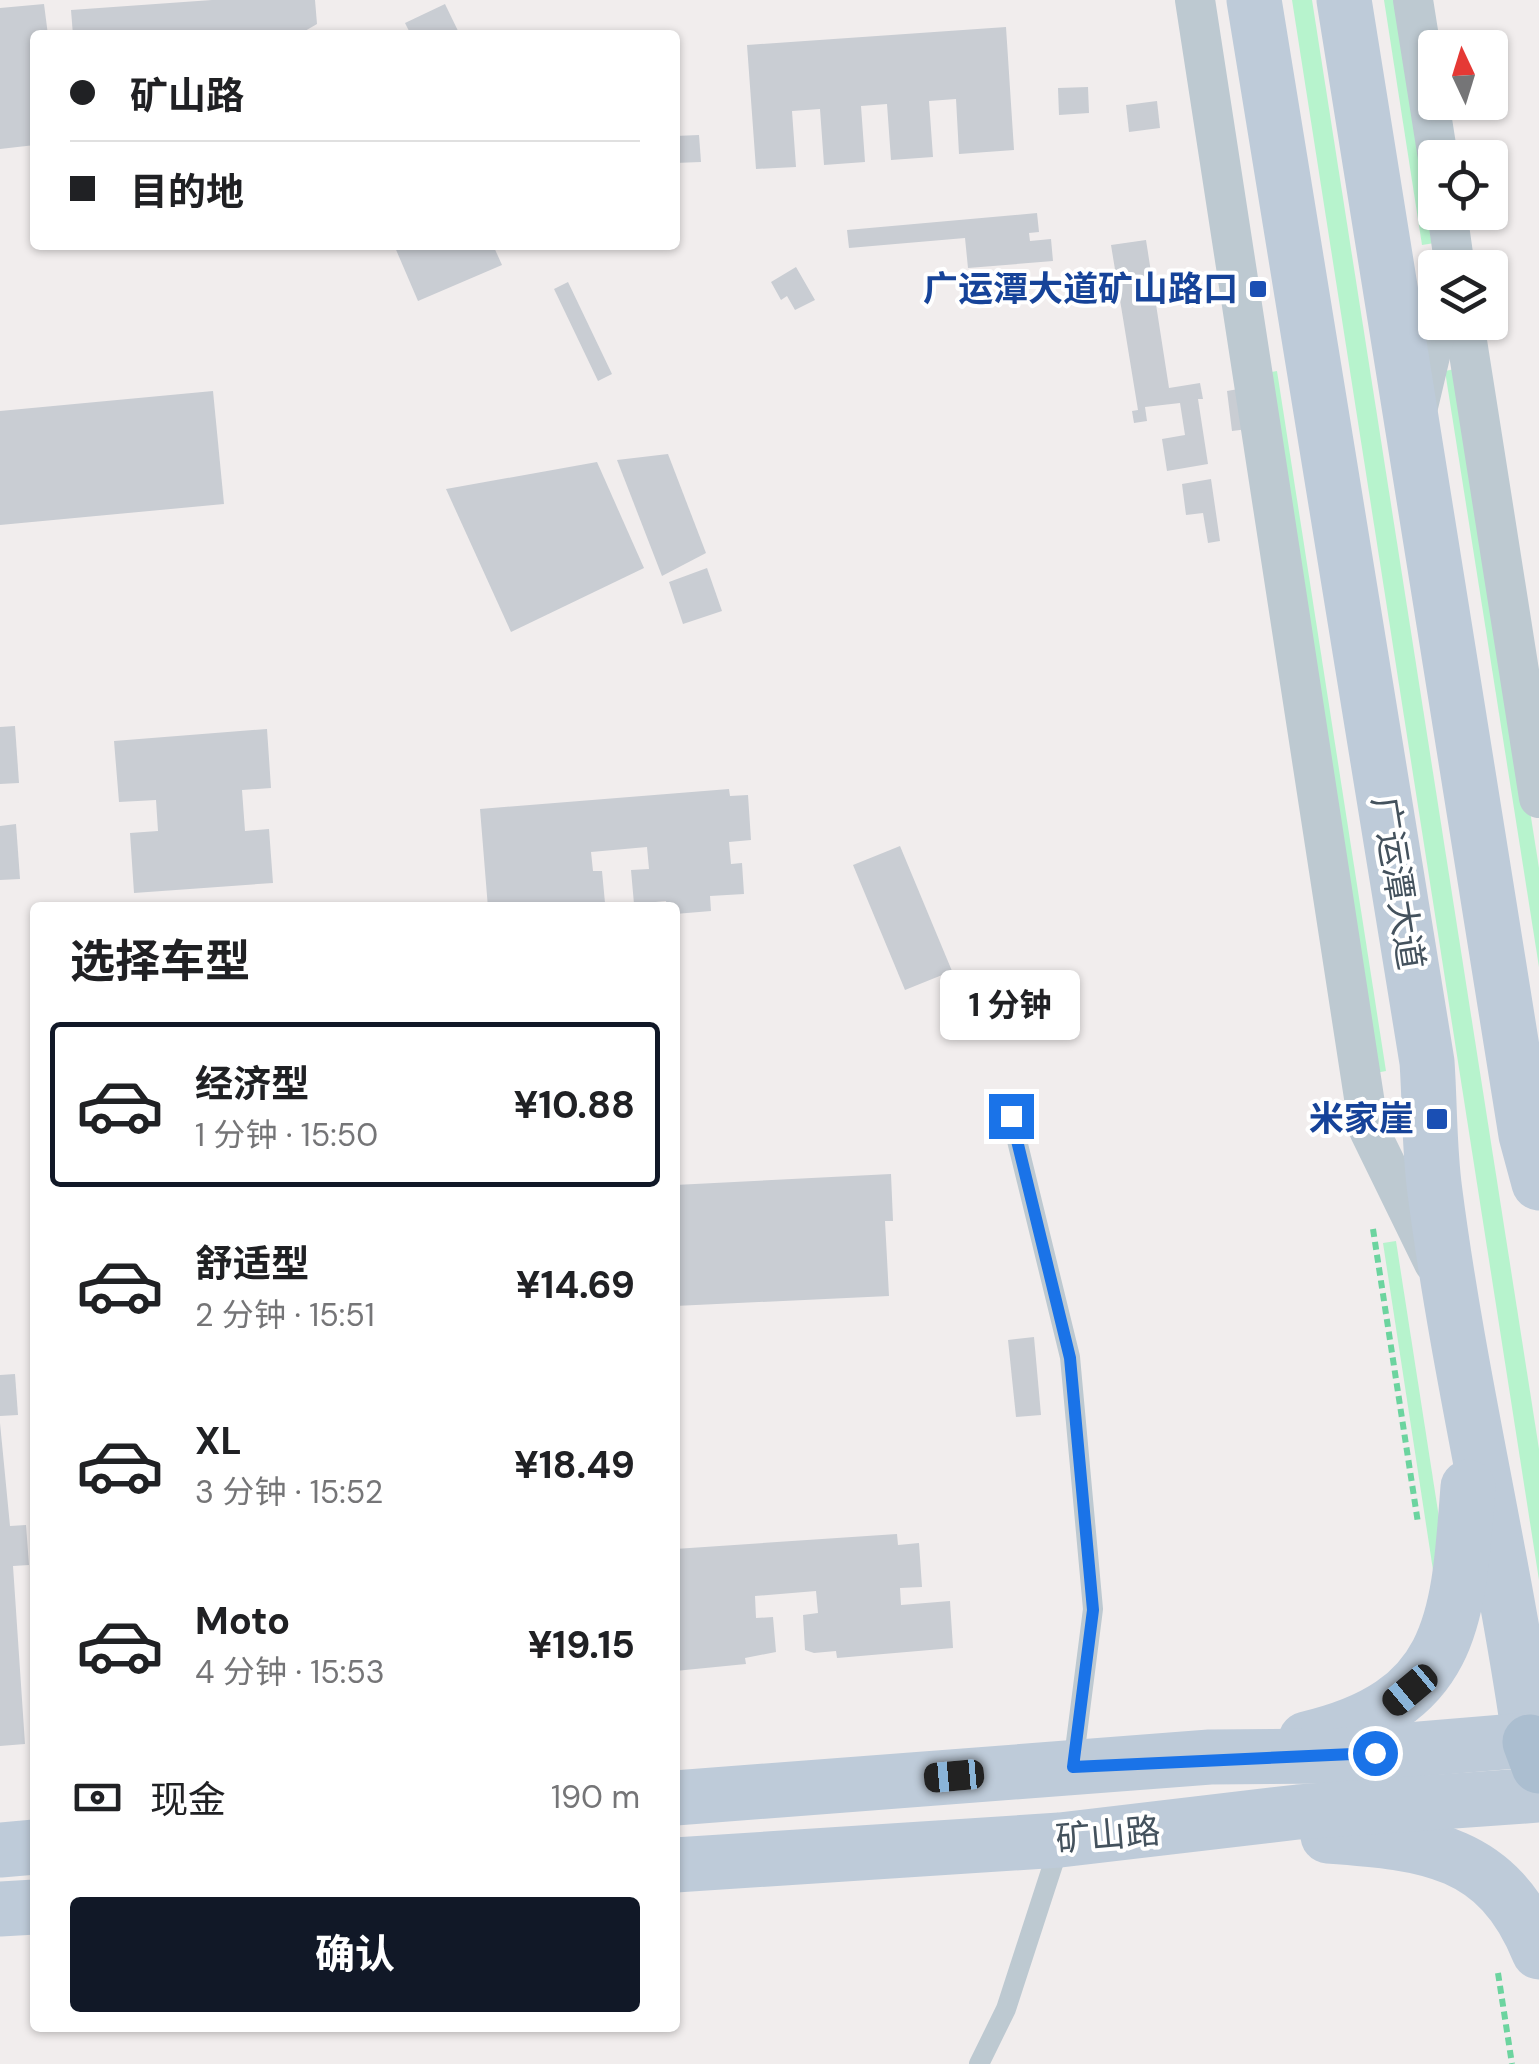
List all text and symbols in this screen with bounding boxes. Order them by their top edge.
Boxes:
north arrow [1418,30,1508,120]
map controls [1418,30,1508,340]
text: 矿山路 [130,71,244,121]
button: locate [1418,140,1508,230]
text: 目的地 [130,167,244,217]
button: layers [1418,250,1508,340]
place label: 广运潭大道矿山路口 [923,266,1238,312]
marker: 广运潭大道矿山路口 [1247,278,1269,300]
street label: 广运潭大道 [1362,793,1434,973]
text: 选择车型 [70,932,250,991]
callout: 1 分钟 [941,971,1081,1041]
text: 1 分钟 [968,984,1052,1026]
text: 经济型 [195,1059,309,1109]
icon: car [75,1060,165,1150]
text: ¥10.88 [514,1080,635,1130]
route end [989,1094,1034,1139]
place label: 米家崖 [1309,1096,1414,1142]
marker: 米家崖 [1424,1106,1450,1132]
text: 1 分钟 · 15:50 [195,1114,378,1156]
text: 舒适型 [195,1239,309,1289]
icon: car [75,1240,165,1330]
text: ¥14.69 [516,1260,635,1310]
text: 2 分钟 · 15:51 [195,1294,375,1336]
text: XL [195,1416,242,1466]
icon: car [75,1420,165,1510]
text: ¥18.49 [514,1440,635,1490]
text: 3 分钟 · 15:52 [195,1471,383,1513]
text: Moto [195,1596,290,1646]
icon: car [75,1600,165,1690]
text: ¥19.15 [528,1620,635,1670]
text: 4 分钟 · 15:53 [195,1651,385,1693]
car [1377,1659,1443,1721]
route start [1353,1731,1398,1776]
car [923,1758,985,1794]
icon: cash [70,1770,125,1825]
text: 现金 [150,1775,226,1825]
text: 190 m [551,1776,640,1818]
street label: 矿山路 [1054,1808,1162,1862]
button: 确认 [70,1897,640,2012]

